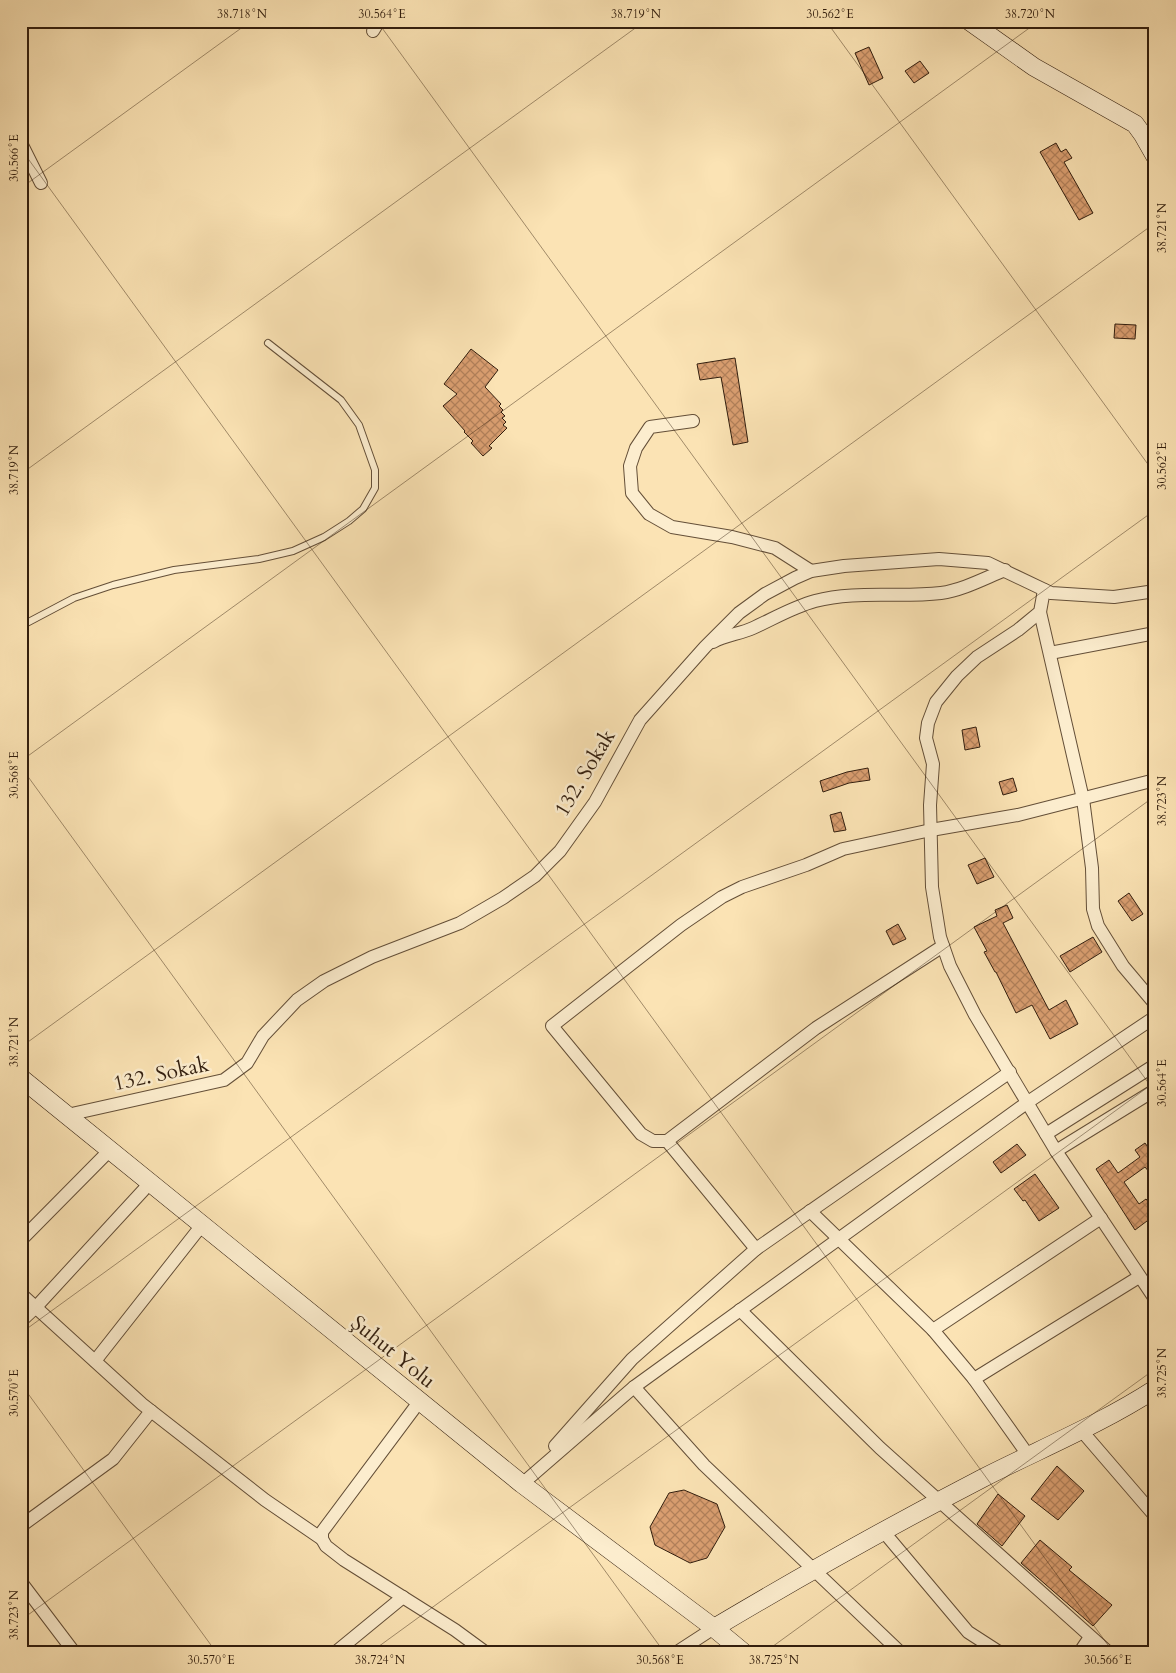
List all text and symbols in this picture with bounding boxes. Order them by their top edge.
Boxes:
text: 38.718°N [217,6,268,22]
text: 30.564°E [358,6,406,22]
text: 38.719°N [611,6,662,22]
text: 30.562°E [806,6,854,22]
text: 38.720°N [1005,6,1056,22]
text: 30.566°E [6,134,22,182]
text: 38.721°N [1154,202,1170,253]
text: 30.562°E [1154,442,1170,490]
text: 38.719°N [6,444,22,495]
street label: 132. Sokak [548,723,623,822]
text: 30.568°E [6,751,22,799]
text: 38.723°N [1154,775,1170,826]
text: 38.721°N [6,1016,22,1067]
street label: 132. Sokak [111,1050,212,1098]
text: 30.564°E [1154,1059,1170,1107]
street label: Şuhut Yolu [345,1309,441,1395]
text: 38.725°N [1154,1347,1170,1398]
text: 30.570°E [6,1369,22,1417]
text: 38.723°N [6,1589,22,1640]
text: 30.570°E [187,1652,235,1668]
text: 38.724°N [355,1652,406,1668]
text: 30.568°E [636,1652,684,1668]
text: 38.725°N [749,1652,800,1668]
text: 30.566°E [1084,1652,1132,1668]

